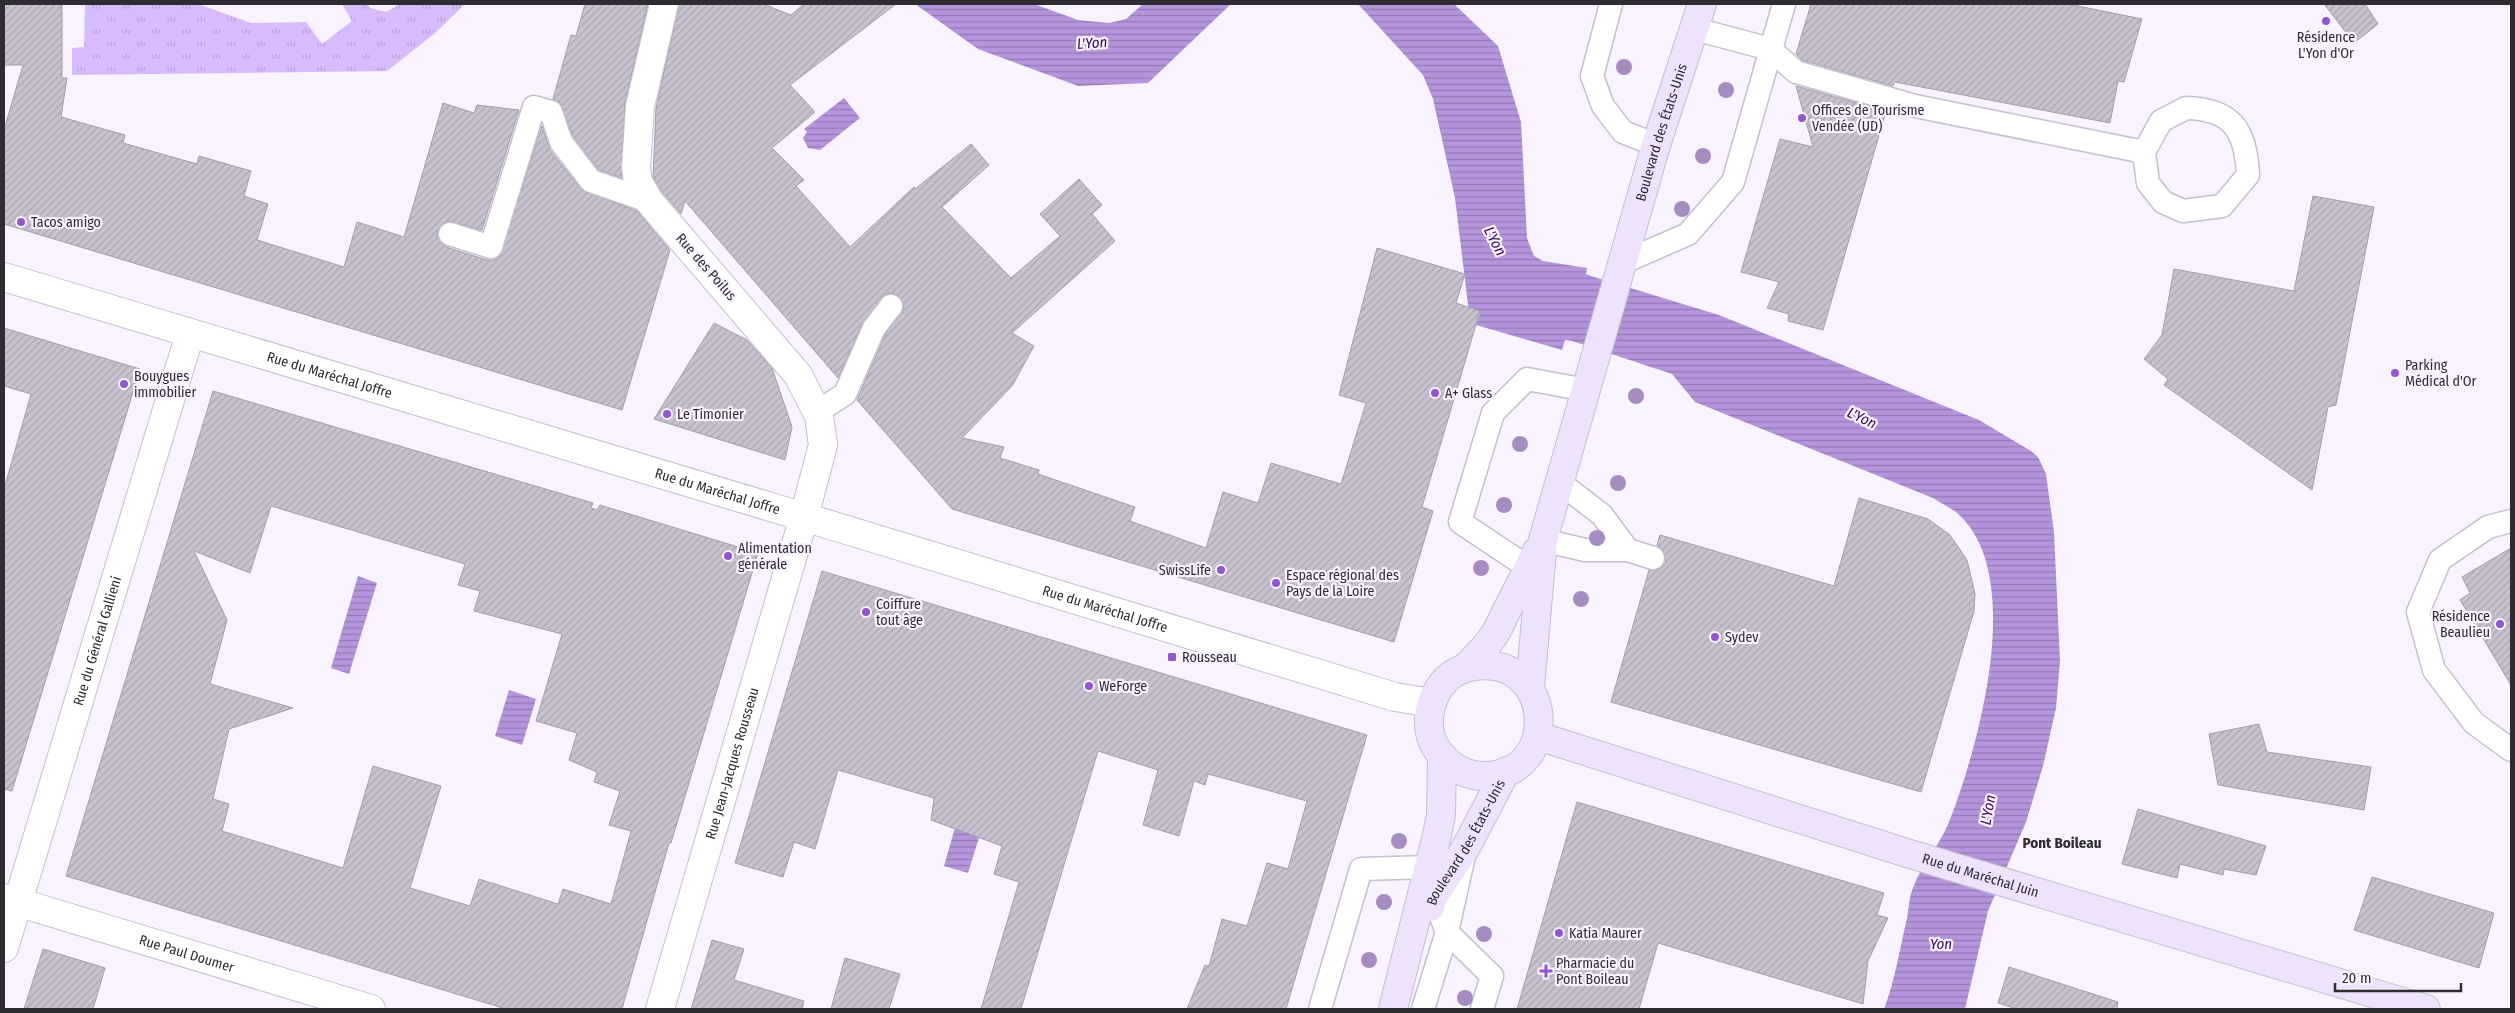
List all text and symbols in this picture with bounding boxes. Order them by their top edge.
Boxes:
marker: Résidence L'Yon d'Or [2320,15,2332,27]
place label: Résidence L'Yon d'Or [2297,29,2355,62]
water label: L'Yon [1076,33,1108,53]
street label: Boulevard des États-Unis [1632,61,1691,203]
place label: Offices de Tourisme Vendée (UD) [1812,102,1925,135]
marker: Offices de Tourisme Vendée (UD) [1796,112,1808,124]
place label: Tacos amigo [31,214,101,231]
marker: Tacos amigo [15,216,27,228]
water label: L'Yon [1480,223,1510,259]
street label: Rue des Poilus [672,230,740,304]
street label: Rue du Maréchal Joffre [265,348,394,402]
place label: Parking Médical d'Or [2405,357,2477,390]
marker: Parking Médical d'Or [2389,367,2401,379]
place label: Bouygues immobilier [134,368,197,401]
marker: Bouygues immobilier [118,378,130,390]
place label: A+ Glass [1445,385,1492,402]
marker: A+ Glass [1429,387,1441,399]
water label: L'Yon [1844,403,1880,433]
place label: Le Timonier [677,406,744,423]
marker: Le Timonier [661,408,673,420]
street label: Rue du Maréchal Joffre [653,464,782,518]
place label: Alimentation générale [738,540,812,573]
marker: Alimentation générale [722,550,734,562]
place label: SwissLife [1159,562,1211,579]
marker: SwissLife [1215,564,1227,576]
place label: Espace régional des Pays de la Loire [1286,567,1399,600]
street label: Rue du Général Gallieni [69,574,125,708]
marker: Espace régional des Pays de la Loire [1270,577,1282,589]
street label: Rue du Maréchal Joffre [1040,582,1170,636]
place label: Coiffure tout âge [876,596,923,629]
marker: Coiffure tout âge [860,606,872,618]
place label: Résidence Beaulieu [2432,608,2490,641]
marker: Résidence Beaulieu [2494,618,2506,630]
place label: Sydev [1725,629,1759,646]
marker: Sydev [1709,631,1721,643]
place label: Rousseau [1182,649,1237,666]
marker: Rousseau [1166,651,1178,663]
place label: WeForge [1099,678,1147,695]
marker: WeForge [1083,680,1095,692]
street label: Rue Jean-Jacques Rousseau [702,685,762,841]
street label: Boulevard des États-Unis [1423,776,1509,907]
water label: L'Yon [1976,793,2000,827]
district label: Pont Boileau [2022,834,2102,852]
street label: Rue du Maréchal Juin [1920,850,2041,901]
place label: Katia Maurer [1569,925,1642,942]
marker: Katia Maurer [1553,927,1565,939]
street label: Rue Paul Doumer [137,931,236,976]
water label: Yon [1930,935,1952,953]
place label: Pharmacie du Pont Boileau [1556,955,1634,988]
scale bar [2335,960,2461,992]
marker: Pharmacie du Pont Boileau [1540,965,1552,977]
text: 20 m [2342,969,2372,987]

